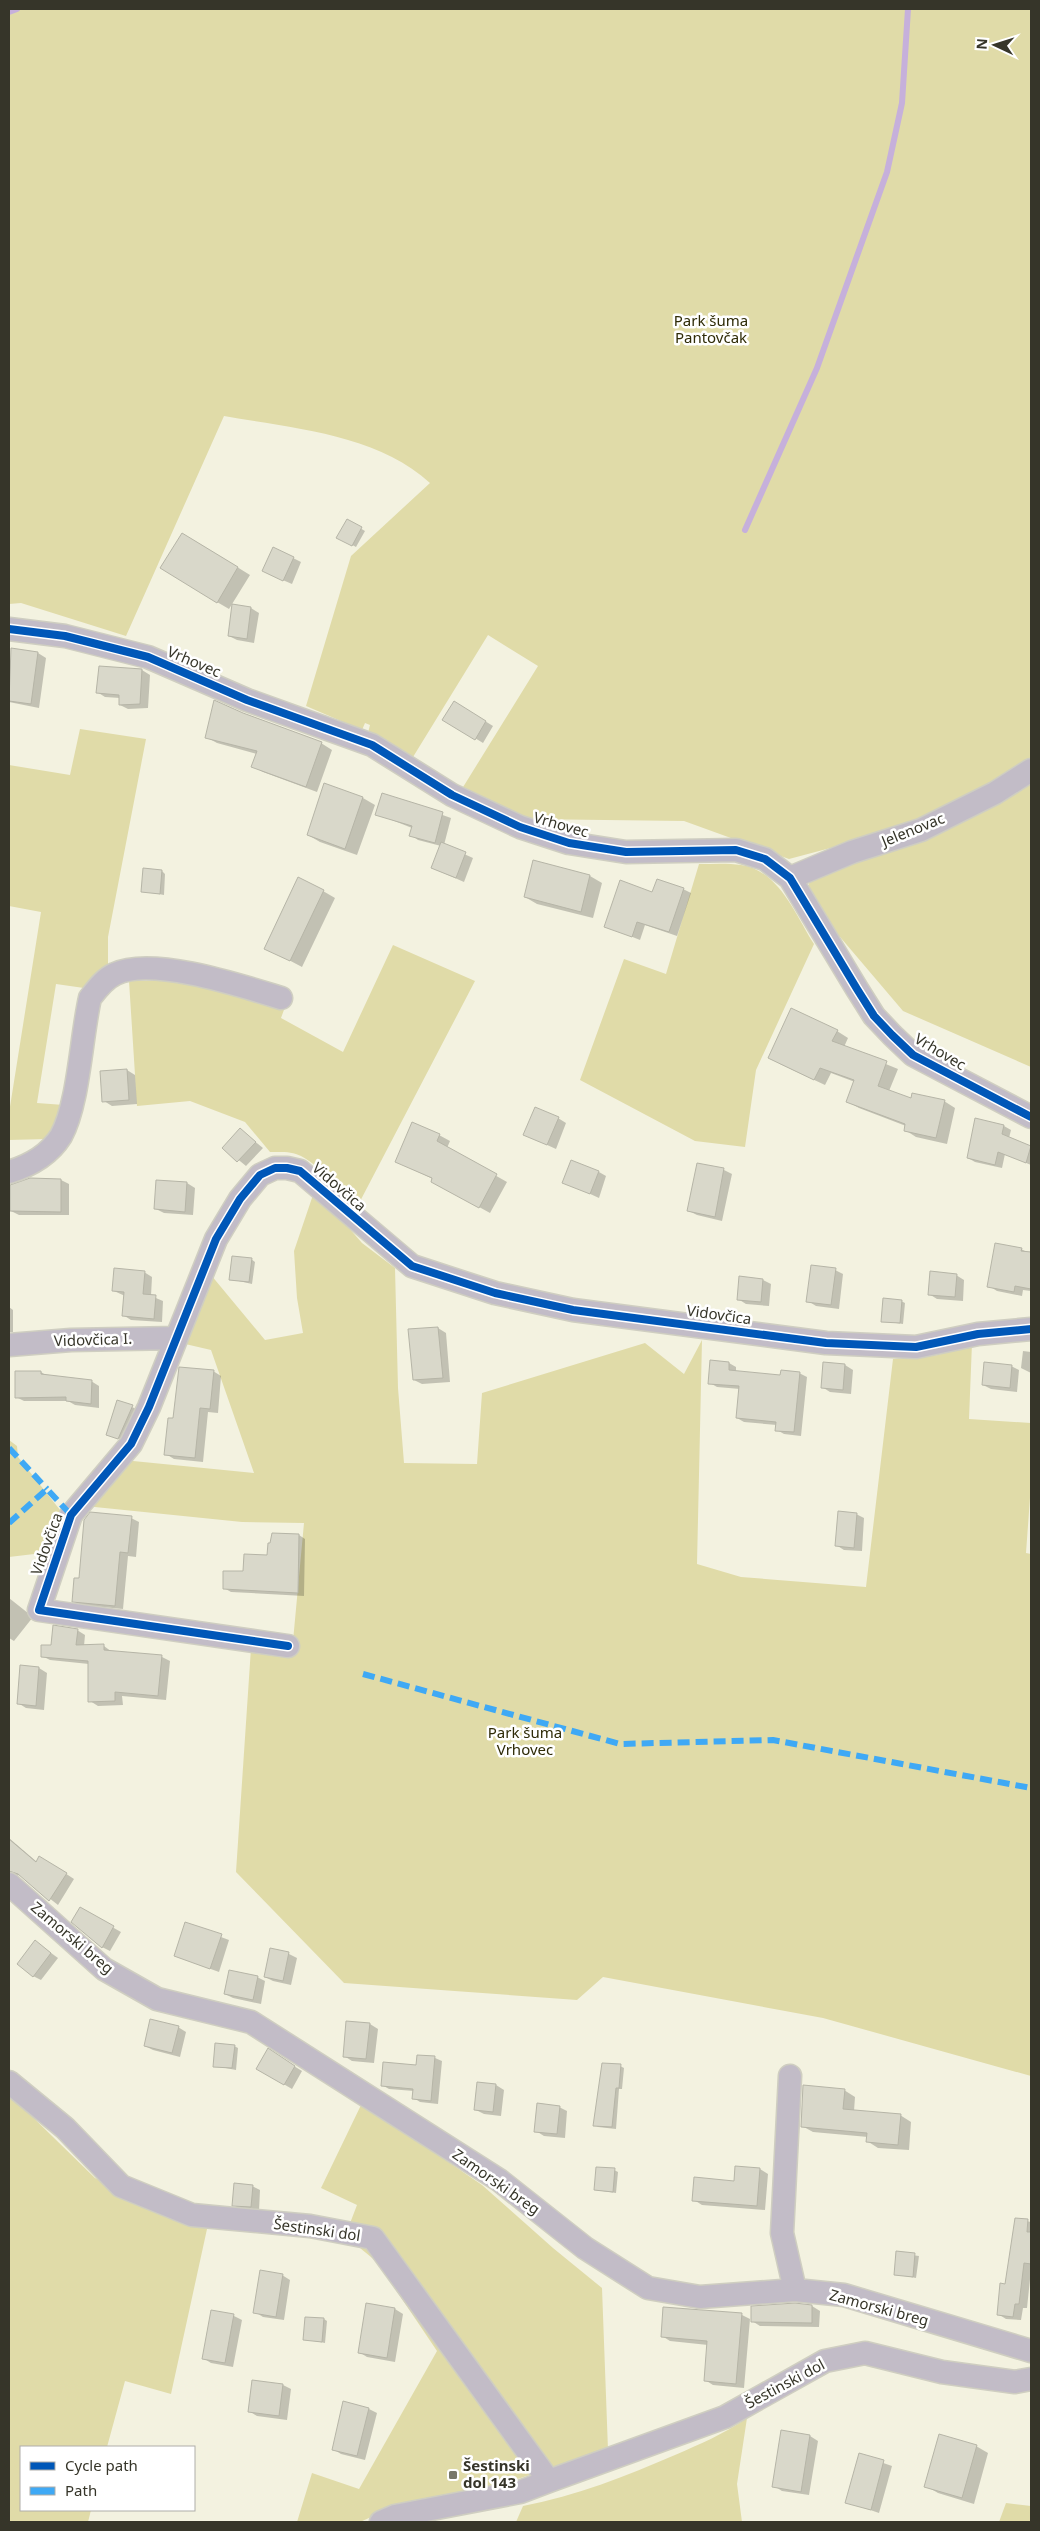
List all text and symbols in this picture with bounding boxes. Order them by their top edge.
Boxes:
north arrow [970,20,1020,70]
text: N [972,38,991,50]
park label: Park šuma Pantovčak [674,310,748,347]
street label: Vrhovec [165,641,224,681]
street label: Vrhovec [531,807,591,841]
street label: Jelenovac [876,807,947,851]
street label: Vrhovec [911,1028,970,1074]
street label: Vidovčica [308,1157,371,1215]
street label: Vidovčica [685,1300,753,1328]
street label: Vidovčica I. [54,1328,132,1350]
street label: Vidovčica [26,1510,67,1578]
park label: Park šuma Vrhovec [488,1722,562,1759]
street label: Zamorski breg [27,1897,118,1978]
street label: Zamorski breg [449,2144,544,2219]
street label: Šestinski dol [272,2213,362,2245]
street label: Zamorski breg [827,2284,931,2330]
street label: Šestinski dol [741,2354,828,2413]
legend [20,2446,195,2511]
text: Cycle path [65,2455,138,2475]
place label: Šestinski dol 143 [463,2455,530,2492]
marker: Šestinski dol 143 [447,2469,459,2481]
text: Path [65,2480,97,2500]

